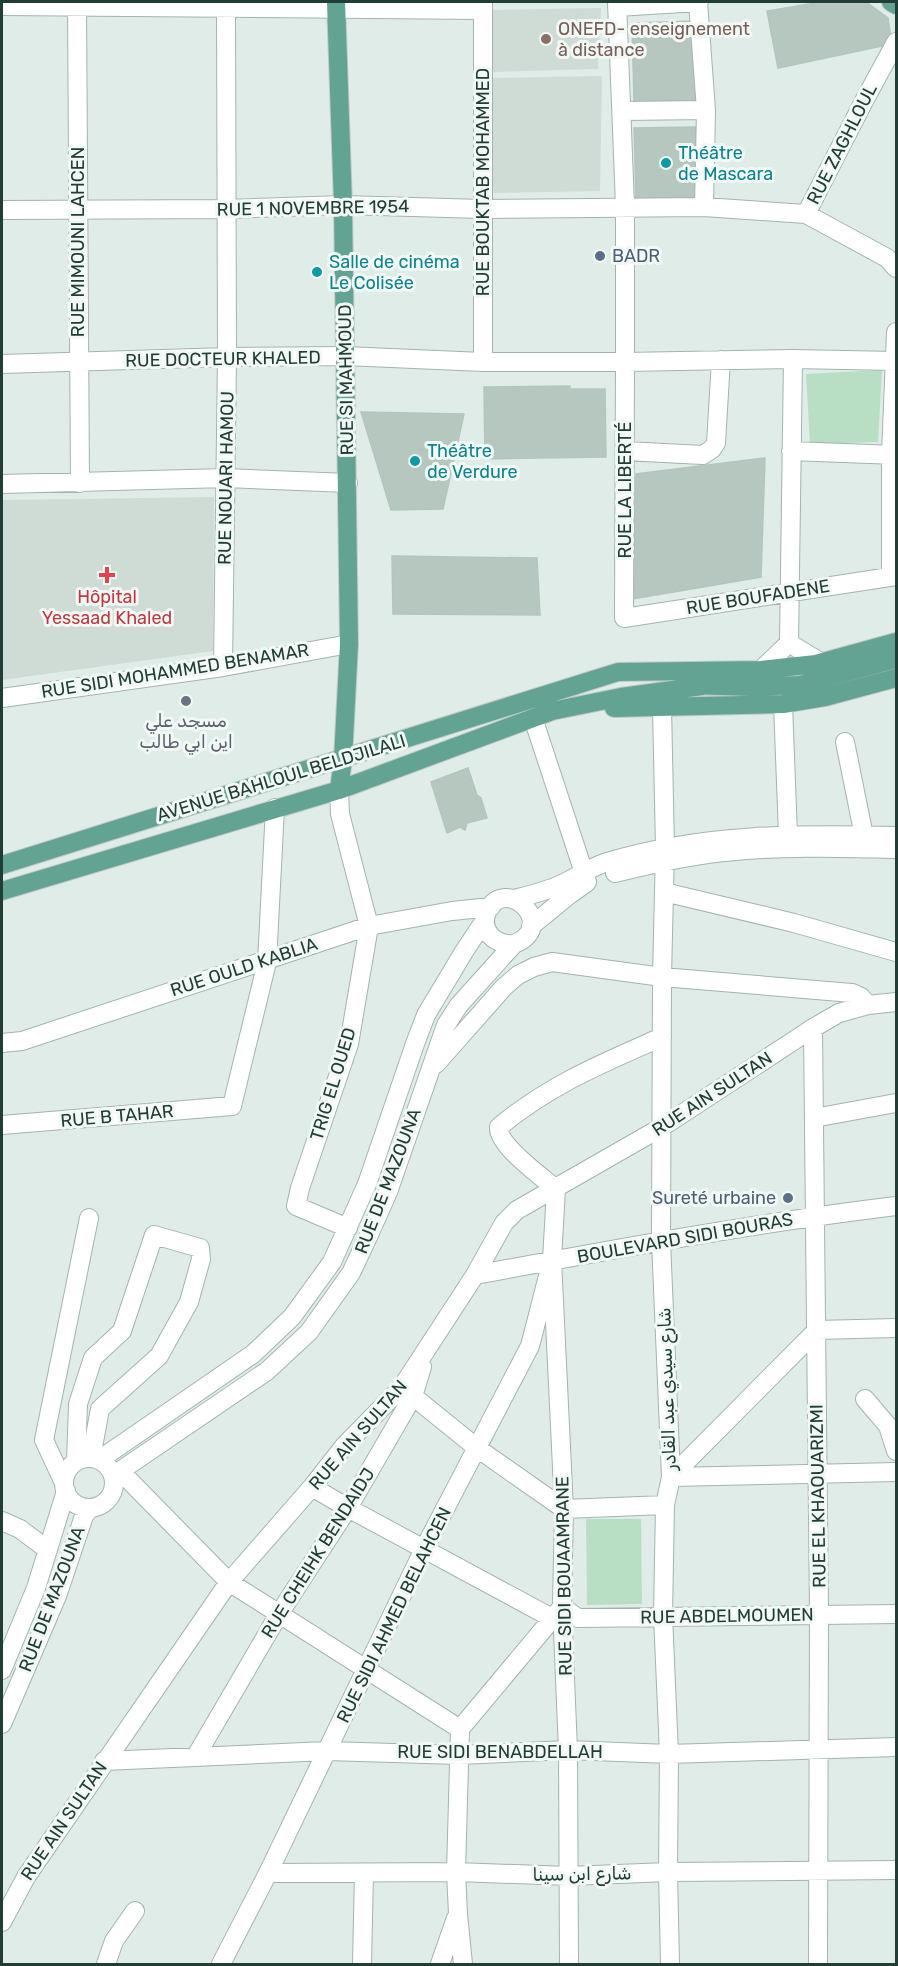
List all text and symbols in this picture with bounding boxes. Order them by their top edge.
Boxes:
place label: ONEFD- enseignement à distance [558,18,750,61]
marker: ONEFD- enseignement à distance [539,32,553,46]
street label: RUE BOUKTAB MOHAMMED [472,68,494,296]
street label: RUE ZAGHLOUL [802,80,882,208]
place label: Théâtre de Mascara [678,142,773,185]
street label: RUE MIMOUNI LAHCEN [67,147,89,337]
marker: Théâtre de Mascara [659,156,673,170]
street label: RUE 1 NOVEMBRE 1954 [217,195,409,221]
place label: BADR [612,245,660,267]
marker: BADR [593,249,607,263]
place label: Salle de cinéma Le Colisée [329,251,460,294]
marker: Salle de cinéma Le Colisée [310,265,324,279]
street label: RUE SI MAHMOUD [334,304,358,456]
street label: RUE DOCTEUR KHALED [125,346,321,372]
street label: RUE NOUARI HAMOU [213,391,239,565]
street label: RUE LA LIBERTÉ [614,422,636,558]
place label: Théâtre de Verdure [427,440,518,483]
marker: Théâtre de Verdure [408,454,422,468]
marker: Hôpital Yessaad Khaled [98,566,116,584]
street label: RUE BOUFADENE [685,575,831,619]
place label: Hôpital Yessaad Khaled [42,586,172,629]
street label: RUE SIDI MOHAMMED BENAMAR [39,639,311,703]
marker: مسجد علي اين ابي طالب [179,694,193,708]
place label: مسجد علي اين ابي طالب [139,710,233,755]
street label: AVENUE BAHLOUL BELDJILALI [154,730,408,826]
street label: RUE OULD KABLIA [168,933,320,1001]
street label: TRIG EL OUED [305,1025,361,1143]
street label: RUE AIN SULTAN [648,1047,776,1141]
street label: RUE B TAHAR [59,1100,175,1132]
street label: RUE DE MAZOUNA [350,1105,426,1257]
place label: Sureté urbaine [652,1187,776,1209]
marker: Sureté urbaine [781,1191,795,1205]
street label: BOULEVARD SIDI BOURAS [575,1208,795,1268]
street label: شارع سيدي عبد القادر [653,1307,682,1472]
street label: RUE AIN SULTAN [304,1375,412,1495]
street label: RUE EL KHAOUARIZMI [805,1404,831,1588]
street label: RUE CHEIHK BENDAIDJ [257,1464,379,1642]
street label: RUE SIDI BOUAAMRANE [551,1476,577,1676]
street label: RUE SIDI AHMED BELAHCEN [332,1503,456,1727]
street label: RUE DE MAZOUNA [14,1523,90,1675]
street label: RUE ABDELMOUMEN [640,1603,814,1629]
street label: RUE SIDI BENABDELLAH [397,1741,603,1763]
street label: RUE AIN SULTAN [16,1757,112,1885]
street label: شارع ابن سينا [532,1862,632,1887]

